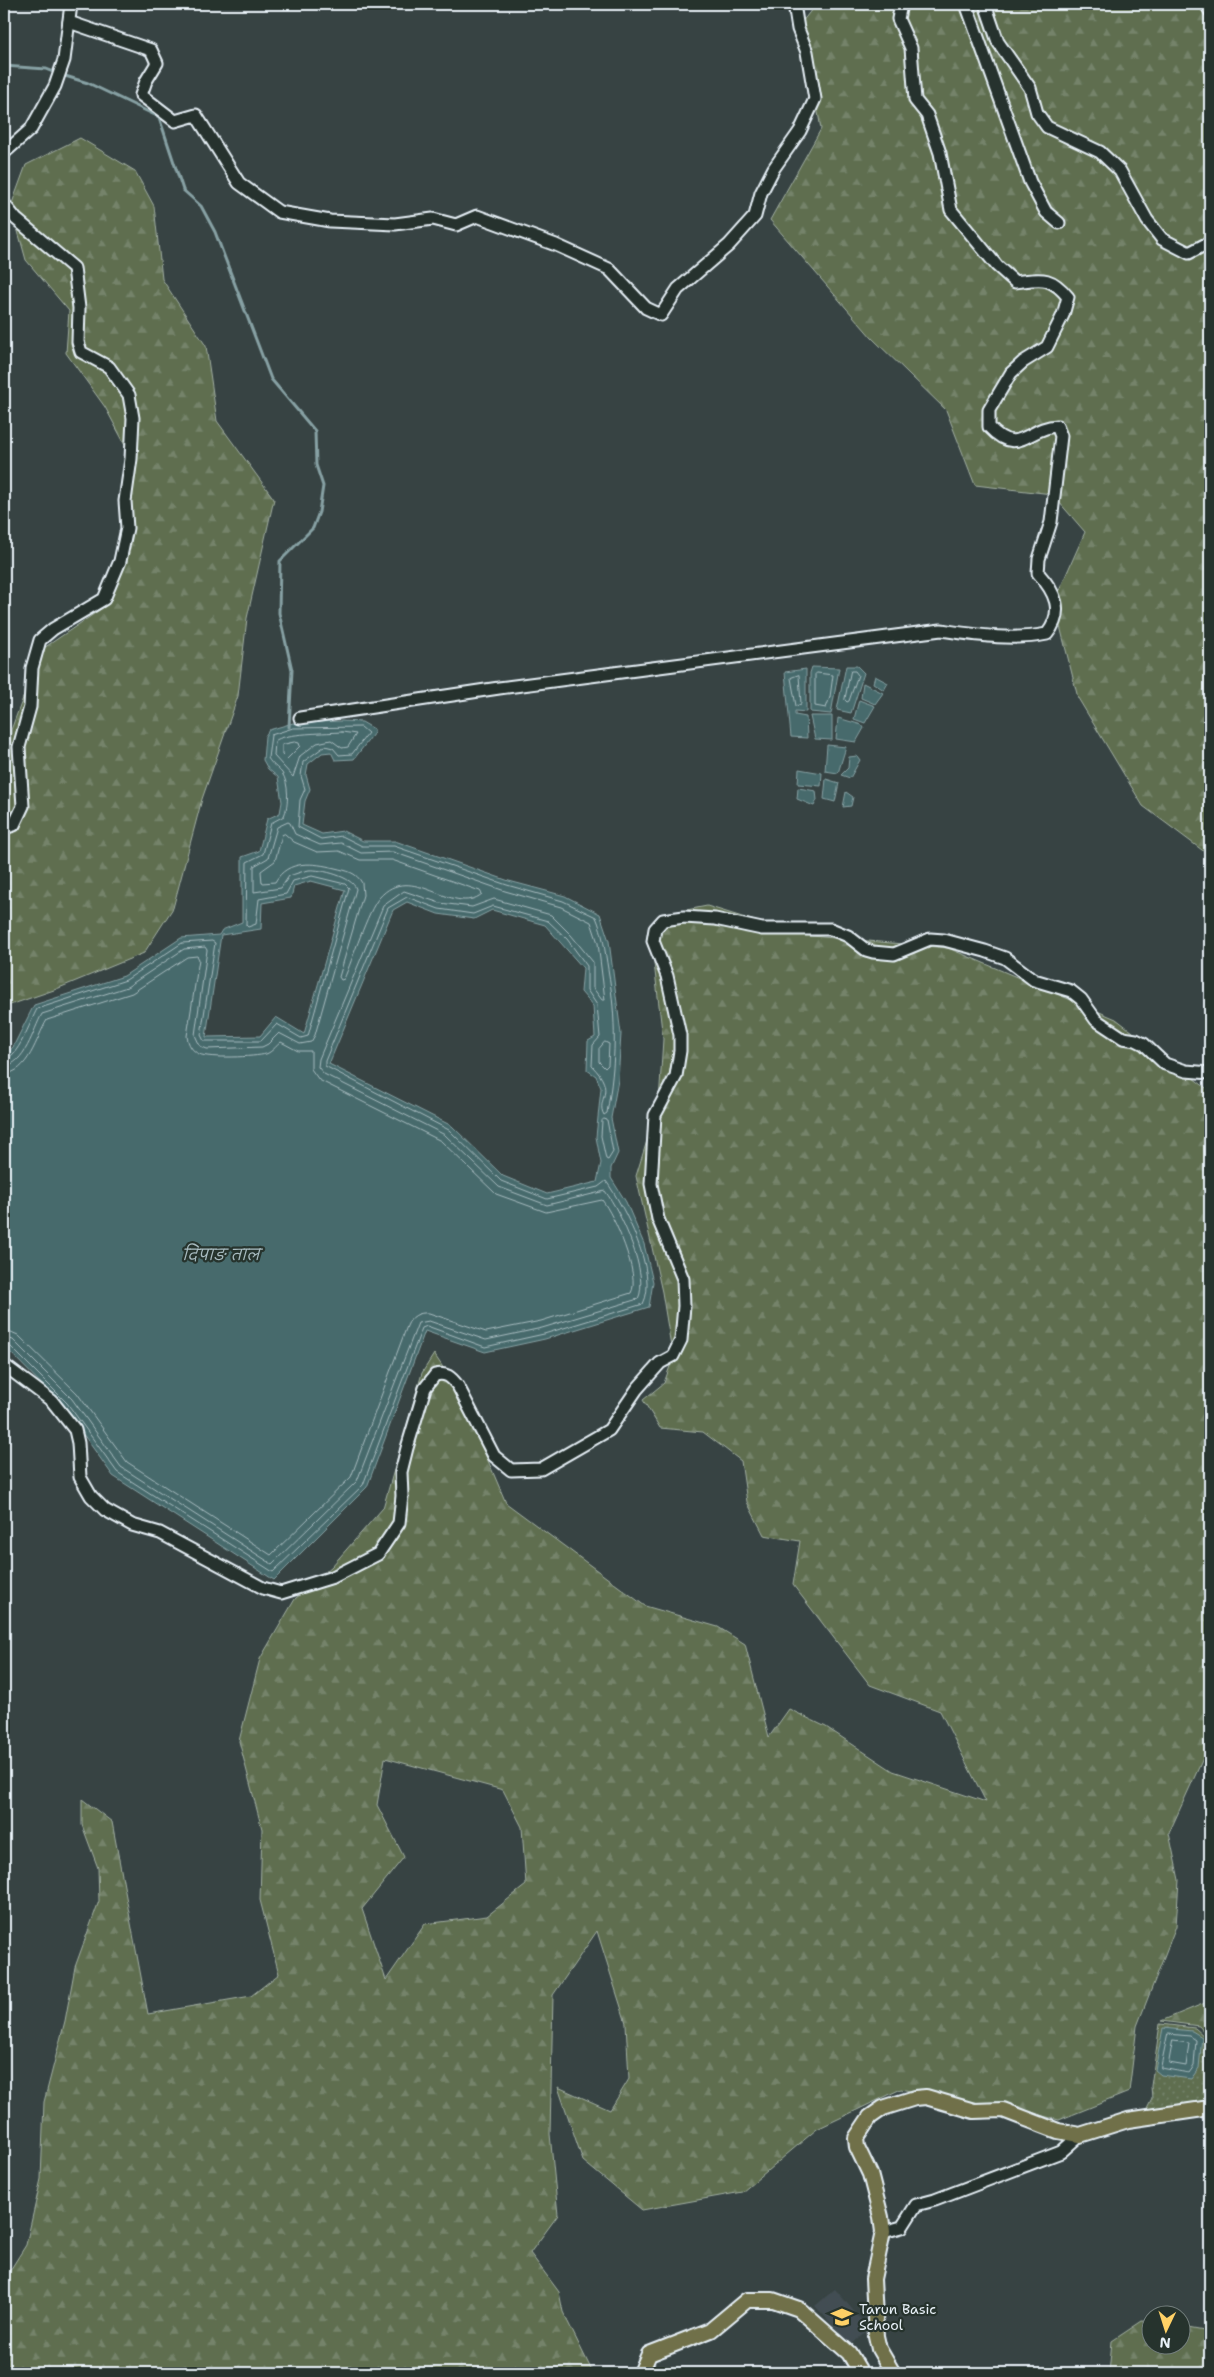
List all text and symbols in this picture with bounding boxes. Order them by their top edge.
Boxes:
water label: दिपाङ ताल [182,1243,264,1265]
place label: Tarun Basic School [859,2300,936,2334]
school or university icon: Tarun Basic School [829,2304,855,2330]
north arrow [1142,2304,1192,2354]
text: N [1159,2334,1171,2352]

